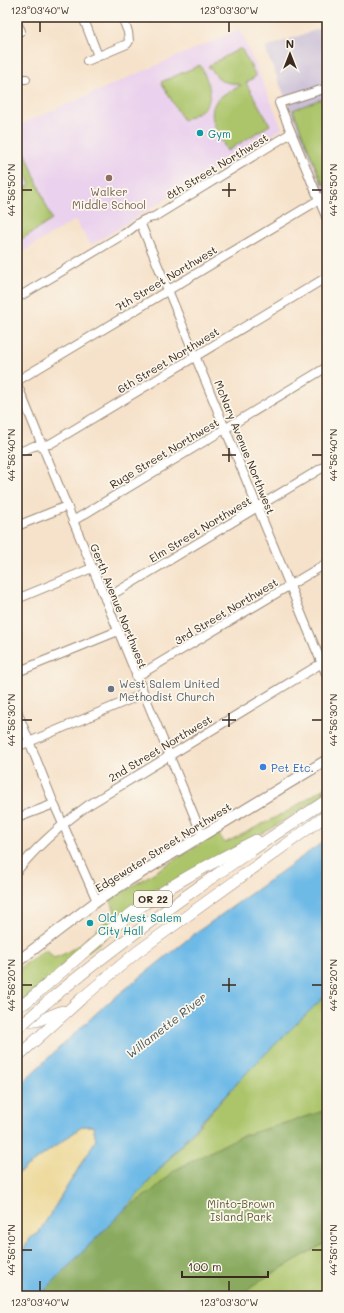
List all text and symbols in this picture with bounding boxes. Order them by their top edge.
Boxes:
text: 123°03'40"W [11,3,69,17]
text: 123°03'30"W [200,3,258,17]
north arrow [270,34,310,74]
text: N [286,36,294,51]
place label: Gym [208,126,231,141]
marker: Gym [195,128,205,138]
street label: 8th Street Northwest [163,129,271,202]
text: 44°56'50"N [4,164,18,216]
text: 44°56'50"N [326,164,340,216]
marker: Walker Middle School [104,173,114,183]
place label: Walker Middle School [72,184,146,212]
street label: 7th Street Northwest [112,242,220,314]
street label: 6th Street Northwest [114,323,222,396]
street label: McNary Avenue Northwest [211,378,279,516]
street label: Ruge Street Northwest [107,414,222,492]
text: 44°56'40"N [4,429,18,481]
text: 44°56'40"N [326,429,340,481]
street label: Elm Street Northwest [146,492,254,565]
street label: Gerth Avenue Northwest [87,541,151,671]
street label: 3rd Street Northwest [172,574,280,648]
place label: West Salem United Methodist Church [119,676,220,704]
marker: West Salem United Methodist Church [106,684,116,694]
text: 44°56'30"N [4,694,18,746]
text: 44°56'30"N [326,694,340,746]
street label: 2nd Street Northwest [106,711,215,785]
place label: Pet Etc. [271,760,314,775]
marker: Pet Etc. [258,762,268,772]
street label: Edgewater Street Northwest [92,799,234,895]
road number: OR 22 [134,891,172,907]
place label: Old West Salem City Hall [98,910,182,938]
marker: Old West Salem City Hall [85,918,95,928]
text: 44°56'20"N [4,959,18,1011]
text: 44°56'20"N [326,959,340,1011]
water label: Willamette River [123,989,209,1061]
park label: Minto-Brown Island Park [207,1196,275,1224]
text: 44°56'10"N [4,1224,18,1276]
text: 44°56'10"N [326,1224,340,1276]
scale bar [182,1253,268,1279]
text: 100 m [188,1258,222,1274]
text: 123°03'40"W [11,1295,69,1309]
text: 123°03'30"W [200,1295,258,1309]

